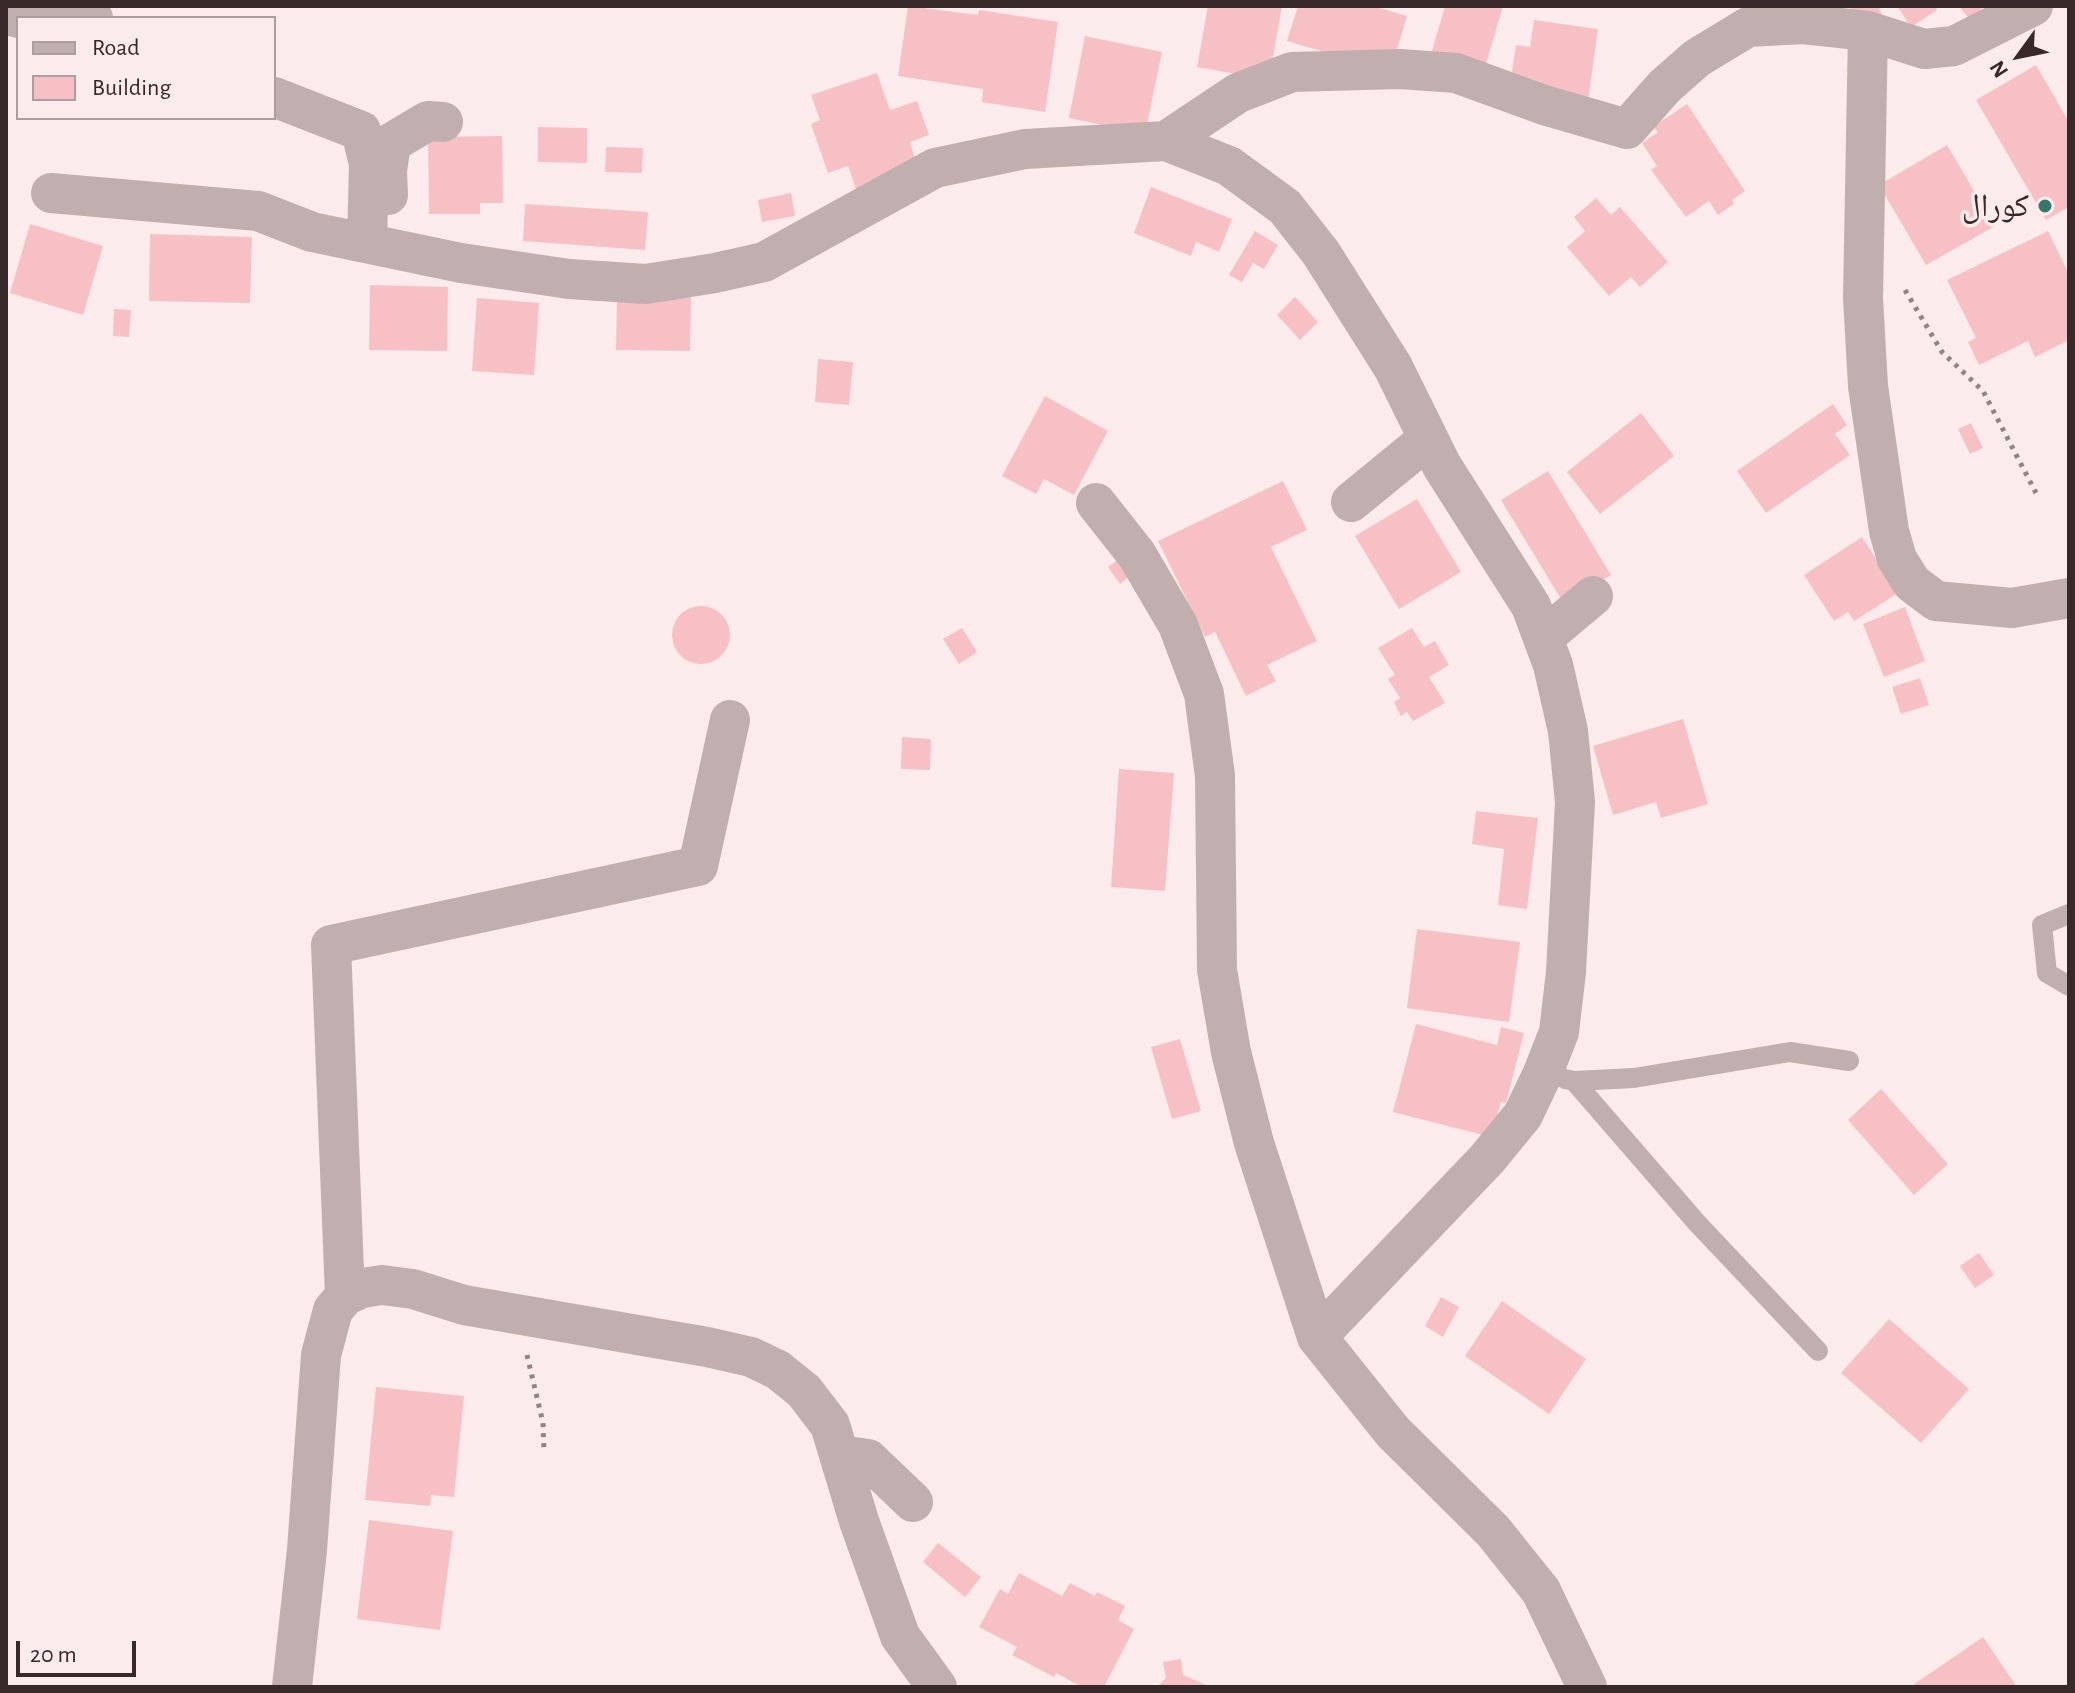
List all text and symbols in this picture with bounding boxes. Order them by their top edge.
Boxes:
legend [16,16,276,120]
north arrow [1979,16,2059,96]
text: Road [92,36,140,60]
text: N [1985,57,2012,81]
text: Building [92,76,171,100]
place label: كورال [1962,187,2029,225]
marker: كورال [2036,197,2054,215]
scale bar [20,1625,140,1675]
text: 20 m [30,1643,77,1667]

